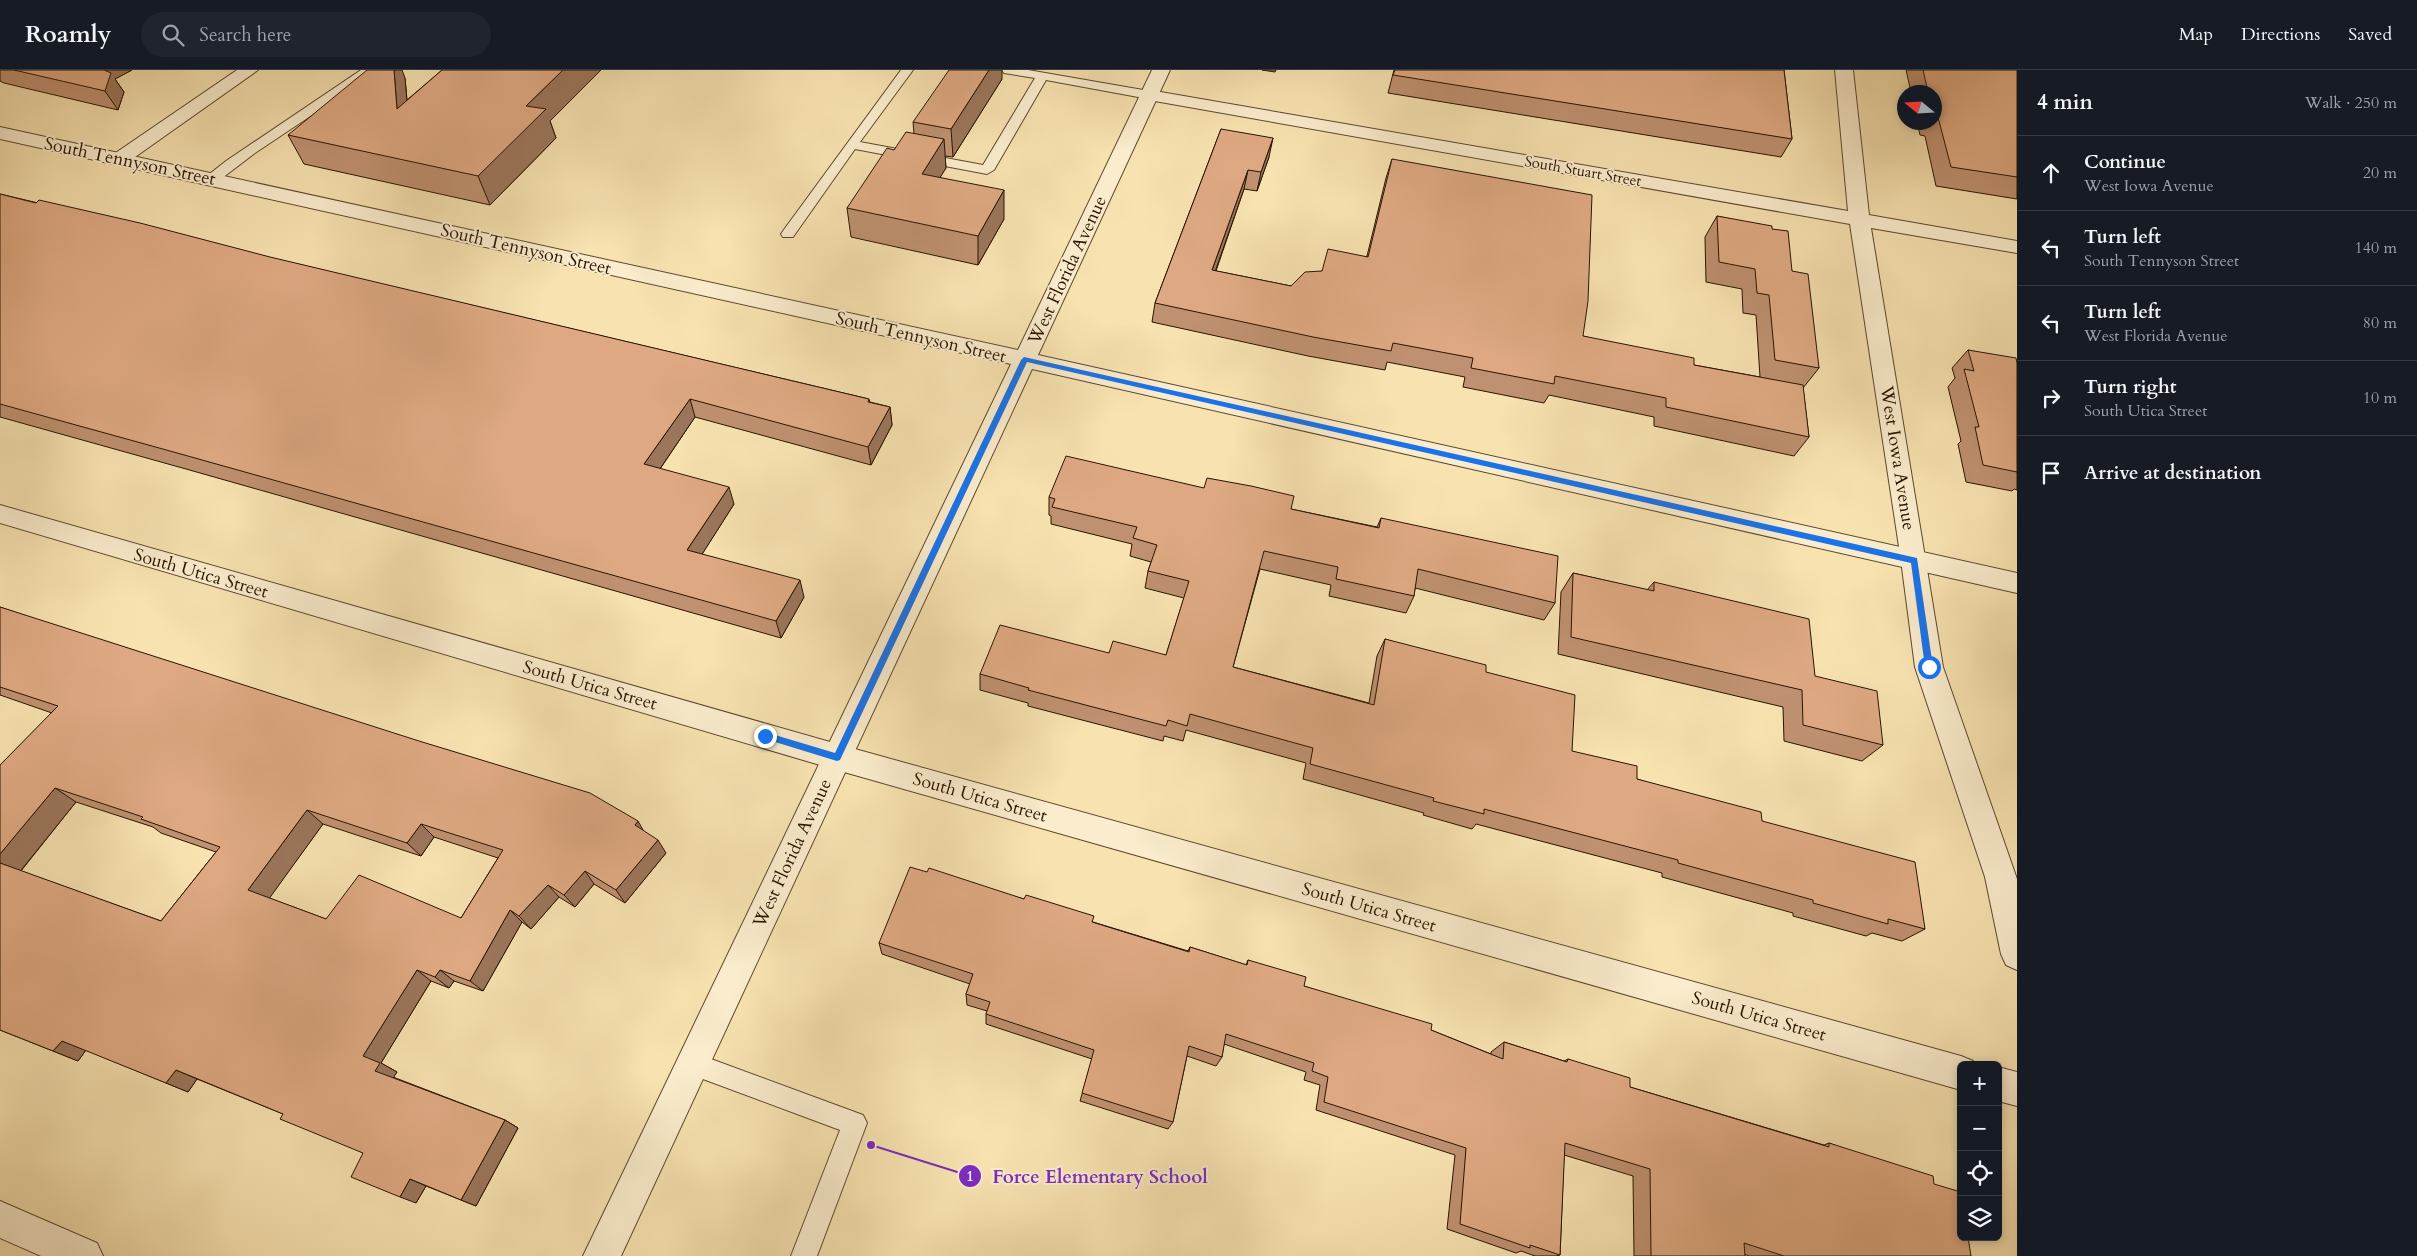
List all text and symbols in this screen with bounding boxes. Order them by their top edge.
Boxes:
search box [141,12,491,57]
text: Roamly [25,18,111,51]
icon: search [159,21,187,49]
text: Search here [199,22,291,48]
text: Map [2179,22,2213,47]
text: Directions [2241,22,2320,47]
text: Saved [2348,22,2392,47]
north arrow [1897,85,1942,130]
text: 4 min [2037,88,2093,117]
text: Walk · 250 m [2305,92,2397,114]
street label: South Tennyson Street [42,131,218,192]
text: Continue [2084,149,2166,175]
street label: South Stuart Street [1523,151,1643,191]
icon: ahead [2037,159,2065,187]
text: 20 m [2363,162,2397,184]
text: West Iowa Avenue [2084,175,2214,197]
street label: West Florida Avenue [1022,192,1113,350]
street label: South Tennyson Street [438,218,614,281]
text: Turn left [2084,224,2161,250]
icon: left [2037,234,2065,262]
text: 140 m [2355,237,2397,259]
text: South Tennyson Street [2084,250,2239,272]
text: Turn left [2084,299,2161,325]
street label: South Tennyson Street [833,306,1009,369]
icon: left [2037,309,2065,337]
text: 80 m [2363,312,2397,334]
text: West Florida Avenue [2084,325,2227,347]
text: Turn right [2084,374,2176,400]
street label: West Iowa Avenue [1874,383,1921,532]
icon: right [2037,384,2065,412]
text: 10 m [2363,387,2397,409]
text: South Utica Street [2084,400,2207,422]
icon: arrive [2037,459,2065,487]
text: Arrive at destination [2084,460,2261,486]
street label: South Utica Street [131,542,271,605]
street label: South Utica Street [520,654,660,717]
route start [1918,656,1941,679]
route end [754,725,777,748]
street label: South Utica Street [910,766,1050,829]
street label: West Florida Avenue [747,775,838,933]
street label: South Utica Street [1299,876,1439,939]
street label: South Utica Street [1689,985,1829,1048]
map controls [1957,1061,2002,1241]
button: + [1957,1061,2002,1106]
button: − [1957,1106,2002,1151]
button: locate [1957,1151,2002,1196]
callout: Force Elementary School [958,1159,1218,1193]
text: Force Elementary School [992,1164,1208,1190]
text: 1 [966,1166,974,1186]
button: layers [1957,1196,2002,1241]

